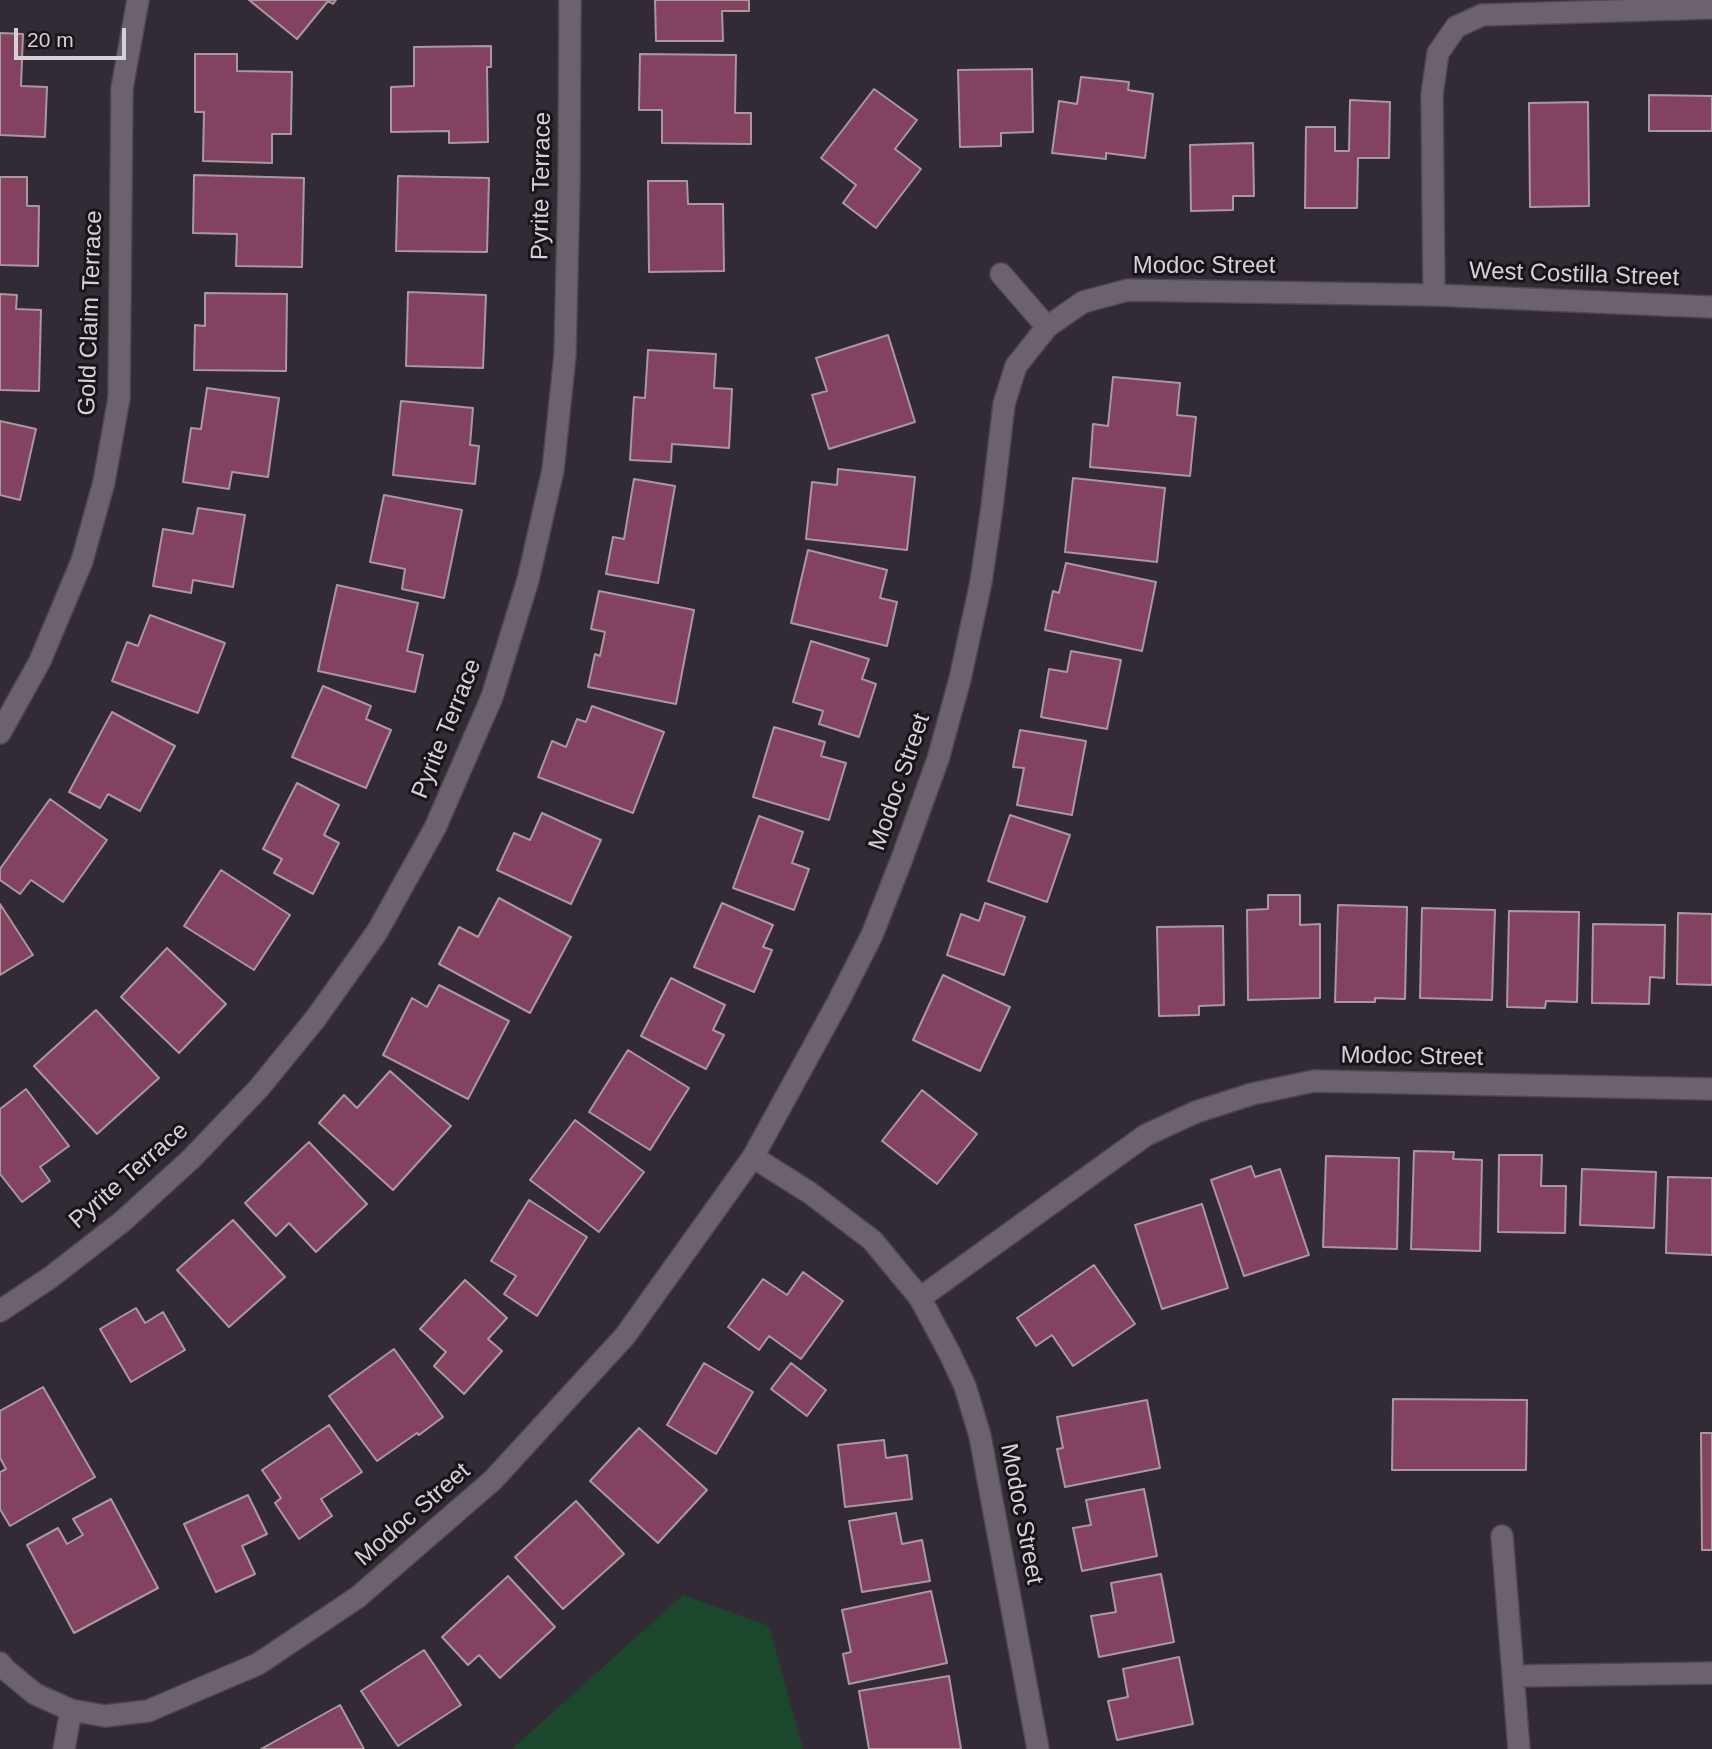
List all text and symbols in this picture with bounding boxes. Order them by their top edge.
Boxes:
scale bar [18,14,130,58]
text: 20 m [27,28,74,51]
street label: Pyrite Terrace [526,112,558,260]
street label: Gold Claim Terrace [73,210,109,416]
street label: Modoc Street [1133,252,1275,280]
street label: West Costilla Street [1468,257,1680,293]
street label: Pyrite Terrace [406,655,488,803]
street label: Modoc Street [863,710,937,854]
street label: Modoc Street [1340,1041,1484,1073]
street label: Pyrite Terrace [64,1117,194,1235]
street label: Modoc Street [993,1441,1049,1587]
street label: Modoc Street [350,1457,476,1573]

